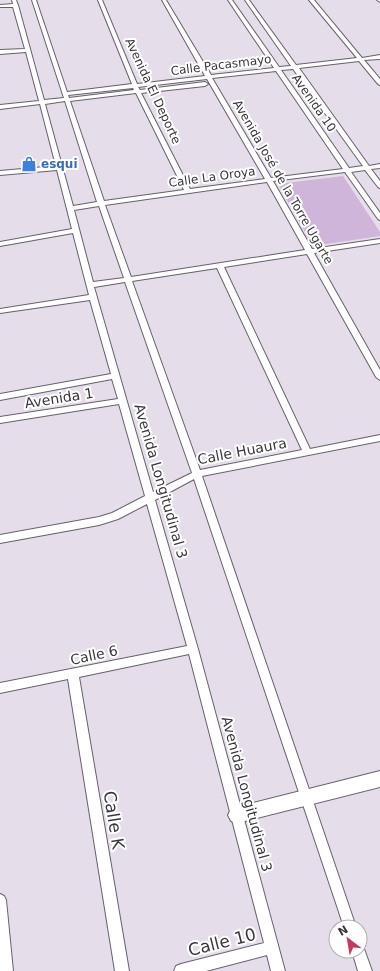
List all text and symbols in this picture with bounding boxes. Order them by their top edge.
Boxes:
street label: Avenida El Deporte [122,36,184,146]
street label: Calle Pacasmayo [170,52,272,78]
street label: Avenida 10 [289,72,339,134]
street label: Avenida José de la Torre Ugarte [230,97,336,267]
shop icon: esqui [20,155,38,173]
place label: esqui [41,157,78,171]
street label: Calle La Oroya [168,164,256,190]
street label: Avenida 1 [24,385,94,411]
street label: Avenida Longitudinal 3 [131,402,191,560]
street label: Calle Huaura [196,435,288,467]
street label: Calle 6 [69,642,119,668]
street label: Avenida Longitudinal 3 [219,715,275,873]
street label: Calle K [100,789,129,851]
north arrow [328,919,368,959]
text: N [336,923,350,939]
street label: Calle 10 [186,924,258,960]

